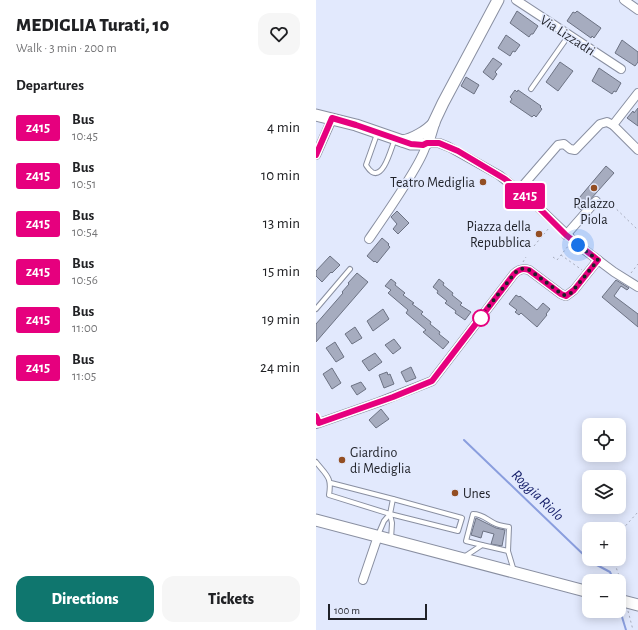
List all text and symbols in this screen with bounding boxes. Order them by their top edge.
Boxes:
button: heart [258,13,300,55]
street label: Via Lizzadri [537,13,597,59]
text: MEDIGLIA Turati, 10 [16,16,169,35]
text: Walk · 3 min · 200 m [16,42,117,55]
text: Departures [16,78,84,93]
text: Bus [72,112,94,127]
text: 4 min [267,120,300,135]
text: z415 [26,121,50,135]
text: 10:45 [72,130,98,143]
text: Bus [72,160,94,175]
text: 10 min [261,168,300,183]
text: z415 [26,169,50,183]
place label: Teatro Mediglia [390,176,476,190]
marker: Teatro Mediglia [478,177,488,187]
text: 10:51 [72,178,96,191]
line badge: z415 [497,183,553,209]
marker: Palazzo Piola [589,183,599,193]
text: z415 [513,189,537,203]
place label: Palazzo Piola [573,197,615,227]
text: Bus [72,208,94,223]
text: 13 min [263,216,300,231]
text: z415 [26,217,50,231]
place label: Piazza della Repubblica [466,220,532,250]
text: 10:54 [72,226,98,239]
marker: Piazza della Repubblica [534,229,544,239]
your location [568,235,588,255]
text: Bus [72,256,94,271]
text: 15 min [263,264,300,279]
text: z415 [26,265,50,279]
text: 10:56 [72,274,98,287]
text: Bus [72,304,94,319]
unlabelled marker [472,309,490,327]
text: 19 min [262,312,300,327]
text: z415 [26,313,50,327]
text: 11:00 [72,322,98,335]
text: Bus [72,352,94,367]
text: 24 min [260,360,300,375]
text: z415 [26,361,50,375]
text: 11:05 [72,370,96,383]
map controls [582,418,626,618]
button: locate [582,418,626,462]
place label: Giardino di Mediglia [350,446,411,476]
marker: Giardino di Mediglia [337,455,347,465]
water label: Roggia Riolo [509,467,567,524]
button: layers [582,470,626,514]
place label: Unes [463,487,490,501]
marker: Unes [450,488,460,498]
button: + [582,522,626,566]
button: − [582,574,626,618]
button: Directions [16,576,154,622]
button: Tickets [162,576,300,622]
scale bar [328,602,427,621]
text: 100 m [334,605,360,616]

